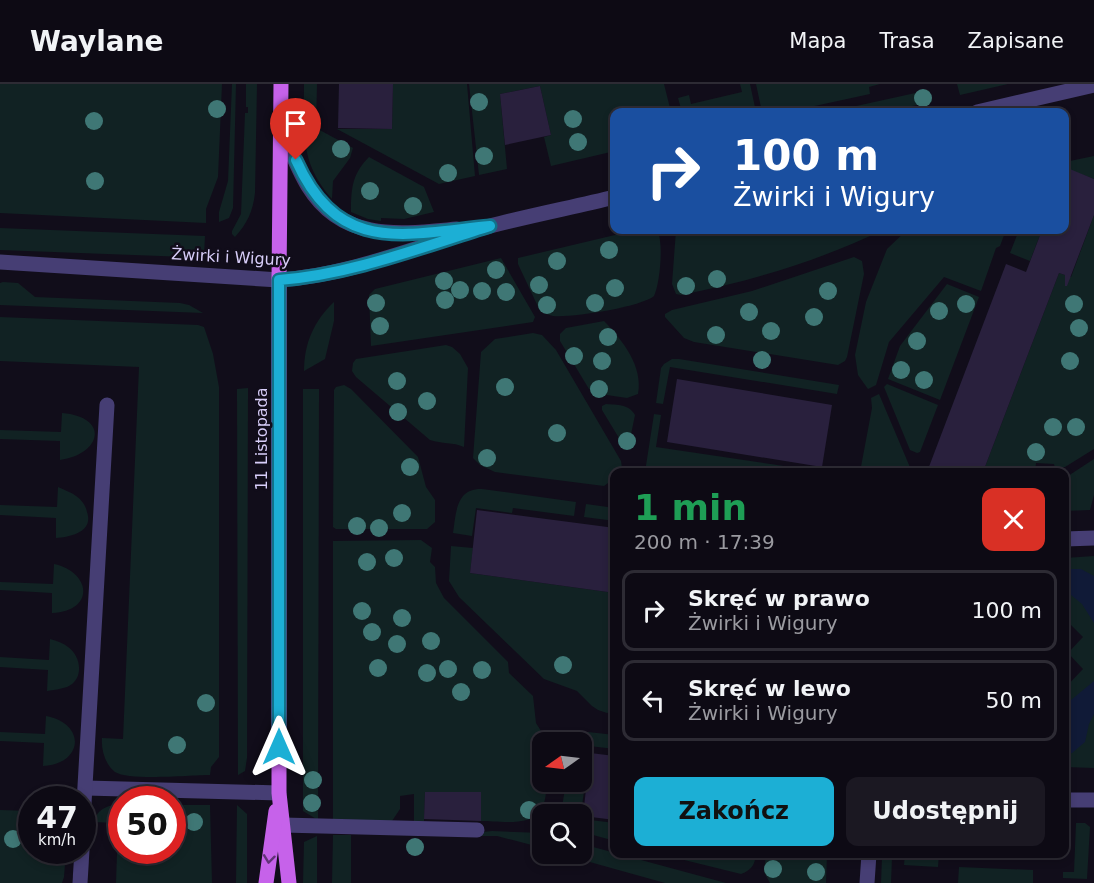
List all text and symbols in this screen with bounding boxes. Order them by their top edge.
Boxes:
text: Waylane [30,25,164,58]
text: Mapa [789,29,846,53]
text: Trasa [879,29,935,53]
text: Zapisane [968,29,1064,53]
pin [270,98,321,160]
icon: arrive [279,107,312,140]
text: 100 m [733,131,879,180]
icon: right [634,132,712,210]
text: Żwirki i Wigury [733,181,935,212]
street label: Żwirki i Wigury [171,244,291,270]
street label: 11 Listopada [252,387,271,491]
text: 1 min [634,487,747,528]
button: close [982,488,1045,551]
text: 200 m · 17:39 [634,530,775,554]
text: Skręć w prawo [688,586,870,611]
icon: right [637,594,670,627]
text: 100 m [972,598,1042,623]
text: Żwirki i Wigury [688,611,838,635]
text: Skręć w lewo [688,676,851,701]
icon: left [637,684,670,717]
text: 50 m [986,688,1042,713]
text: Żwirki i Wigury [688,701,838,725]
position arrow [247,715,311,779]
north arrow [532,732,592,792]
map controls [532,732,592,864]
button: Zakończ [634,777,834,846]
button: Udostępnij [846,777,1045,846]
speed limit sign: 50 [108,786,186,864]
text: 47 [36,800,78,835]
button: search [532,804,592,864]
text: km/h [38,831,76,849]
one-way arrow [263,854,276,863]

